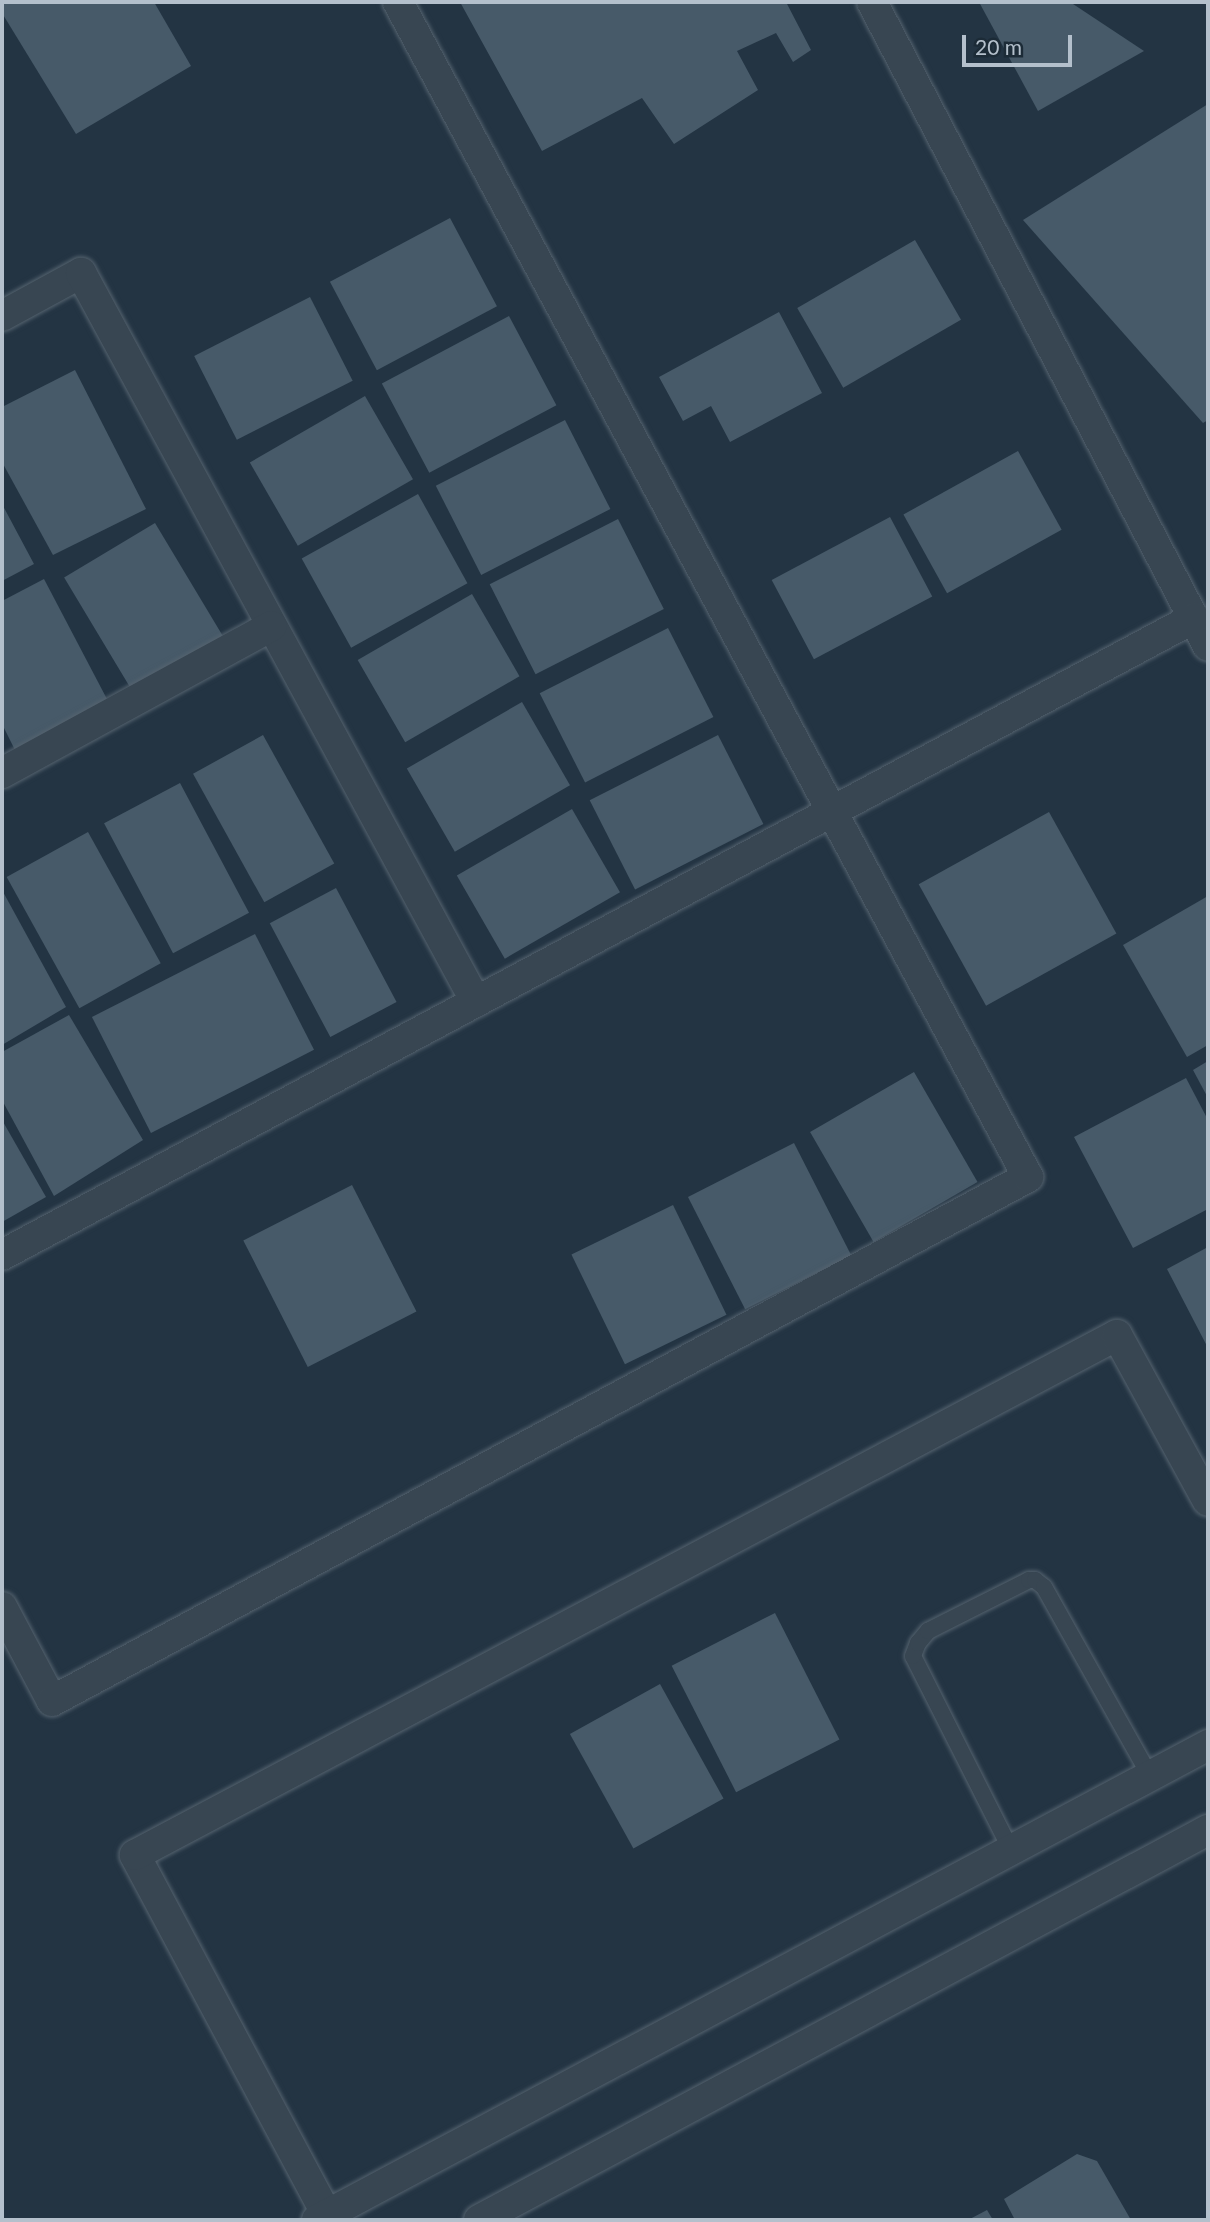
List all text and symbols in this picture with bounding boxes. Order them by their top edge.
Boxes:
scale bar [965,21,1075,65]
text: 20 m [975,34,1022,59]

